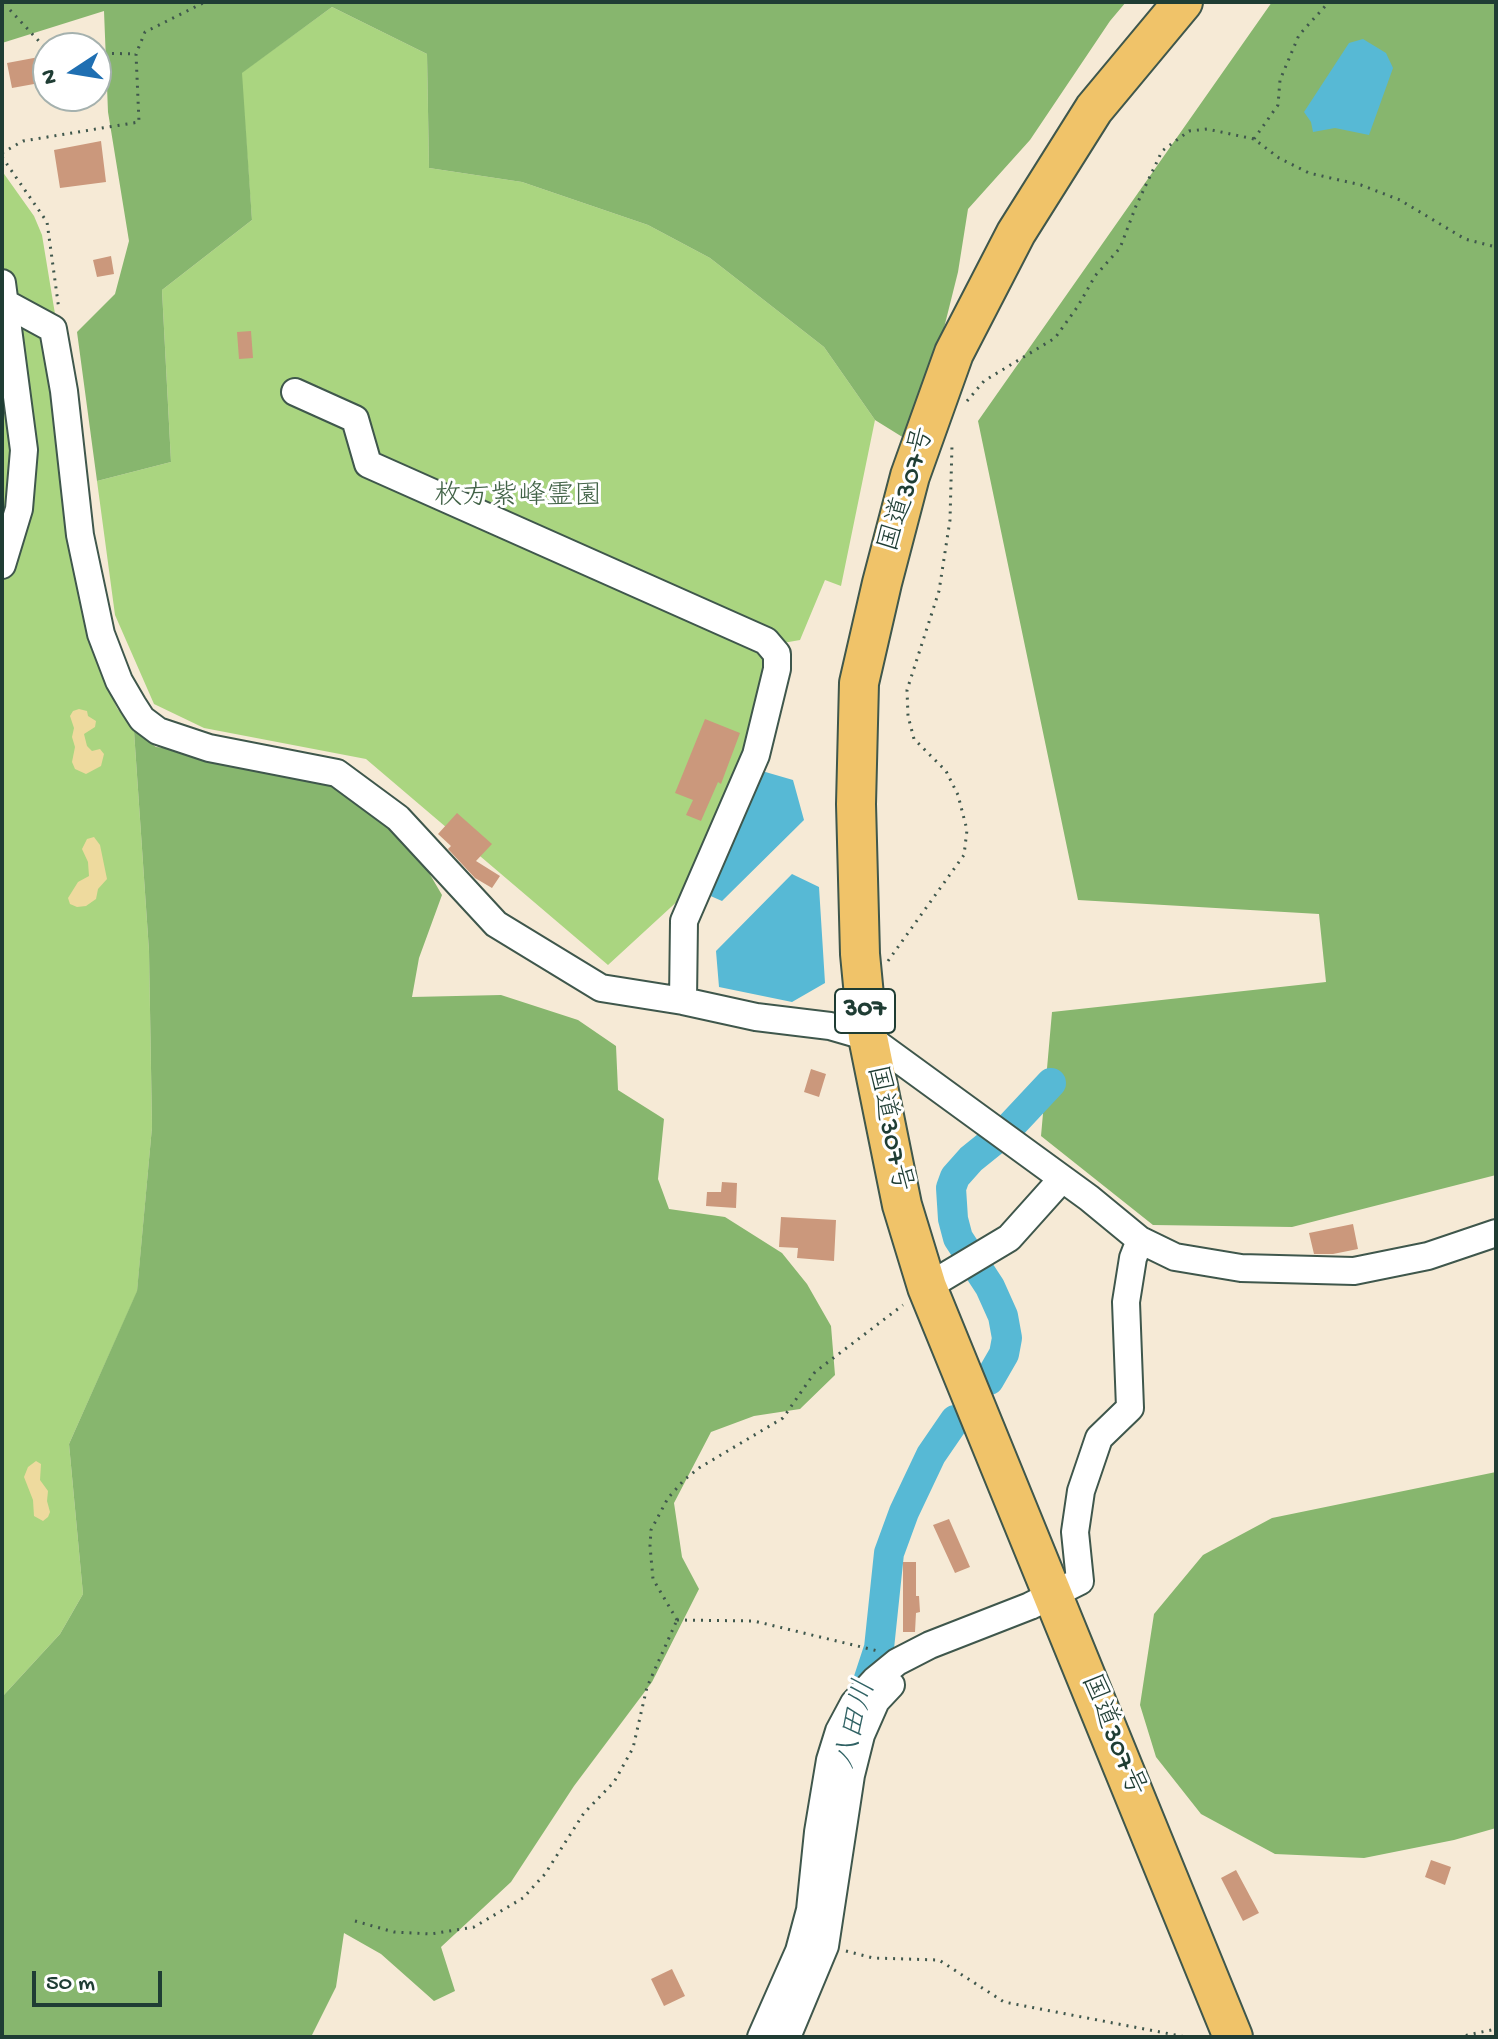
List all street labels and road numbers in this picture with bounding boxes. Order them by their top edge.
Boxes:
street label: 国道307号 [874,423,944,557]
road number: 307 [835,989,895,1033]
street label: 国道307号 [857,1062,917,1196]
street label: 国道307号 [1071,1670,1151,1802]

